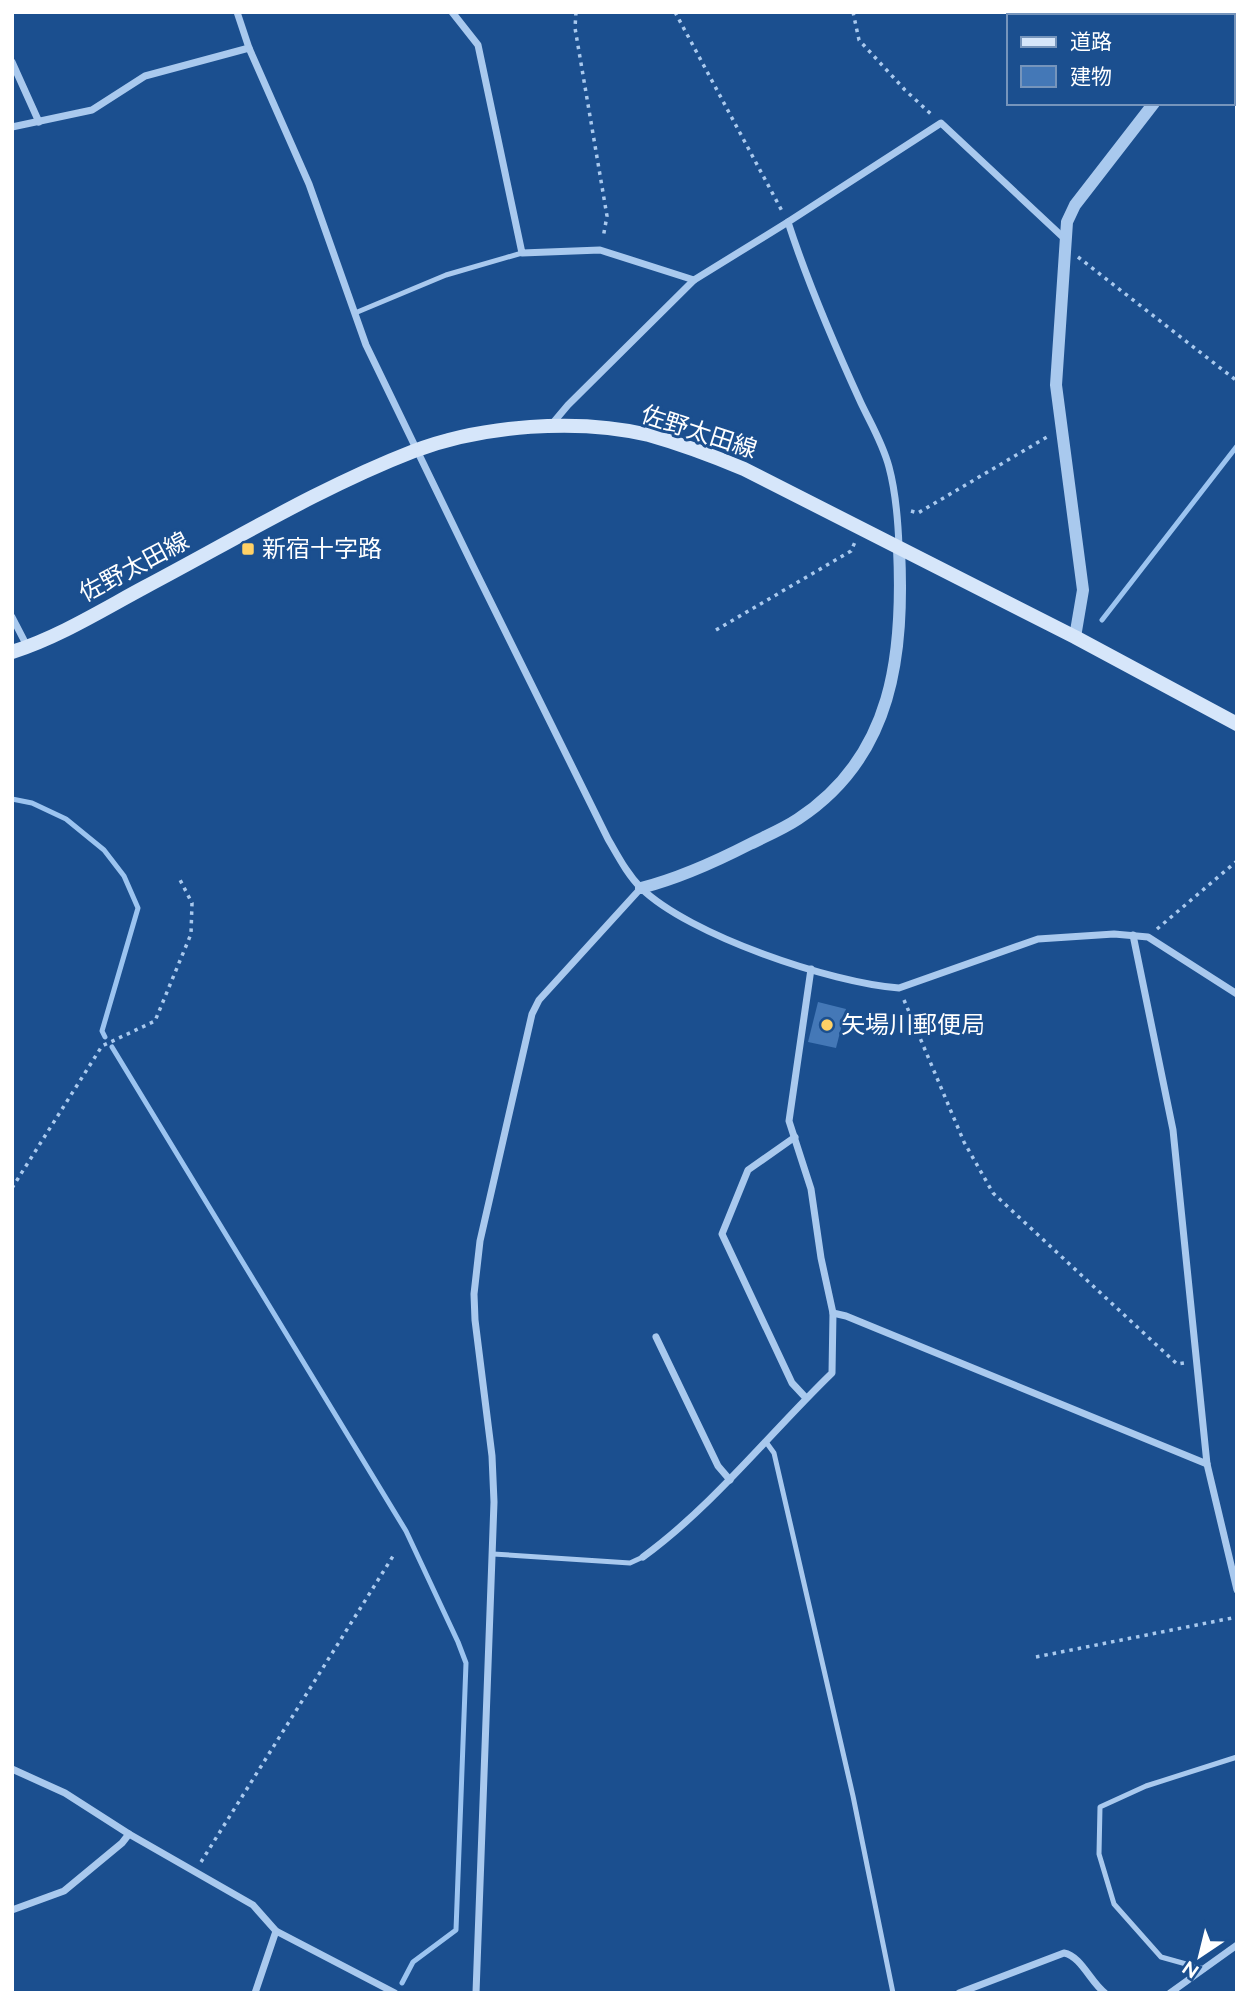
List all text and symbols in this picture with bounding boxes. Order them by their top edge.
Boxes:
legend [1007,14,1235,105]
text: 道路 [1070,29,1112,54]
text: 建物 [1070,64,1112,89]
street label: 佐野太田線 [638,399,761,464]
street label: 佐野太田線 [74,526,194,608]
place label: 新宿十字路 [262,534,382,563]
marker: 新宿十字路 [240,541,256,557]
place label: 矢場川郵便局 [841,1010,985,1039]
marker: 矢場川郵便局 [819,1017,835,1033]
north arrow [1165,1921,1235,1991]
text: N [1178,1957,1202,1983]

